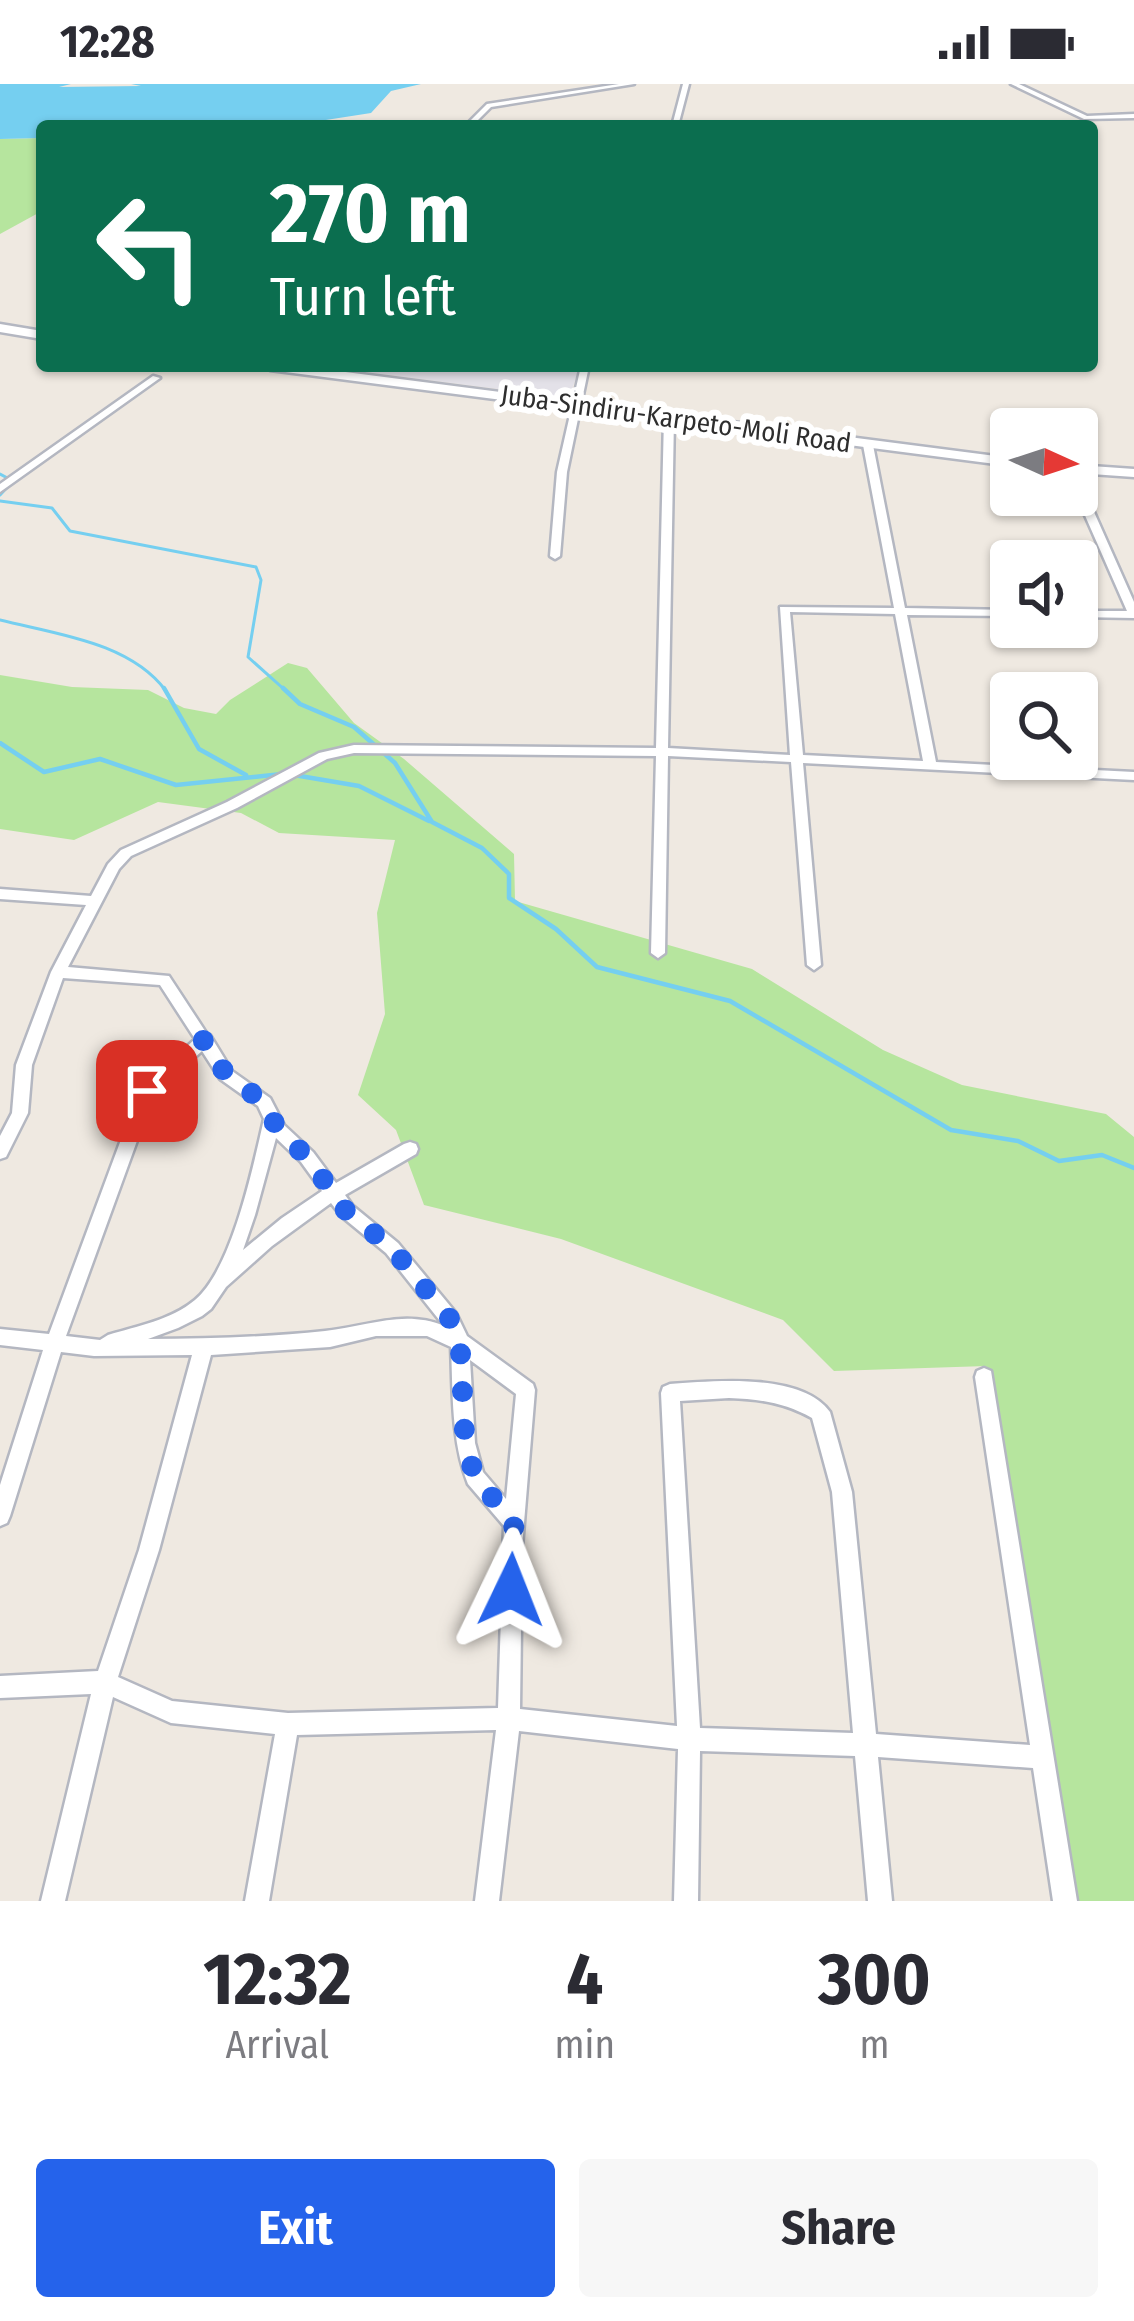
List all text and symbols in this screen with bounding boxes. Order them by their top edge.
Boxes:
text: 12:28 [60,15,155,69]
text: 270 m [270,163,471,264]
icon: left [72,168,228,324]
text: Turn left [270,265,456,329]
street label: Juba-Sindiru-Karpeto-Moli Road [499,379,853,459]
north arrow [990,408,1098,516]
map controls [990,408,1098,780]
button: sound [990,540,1098,648]
button: search [990,672,1098,780]
pin [96,1040,198,1142]
icon: arrive [114,1058,180,1124]
position arrow [448,1527,574,1653]
text: 12:32 [203,1937,351,2023]
text: 4 [566,1937,603,2023]
text: 300 [818,1937,931,2023]
text: Arrival [226,2022,329,2068]
text: min [555,2022,615,2068]
text: m [859,2022,889,2068]
button: Exit [36,2159,555,2297]
button: Share [579,2159,1098,2297]

